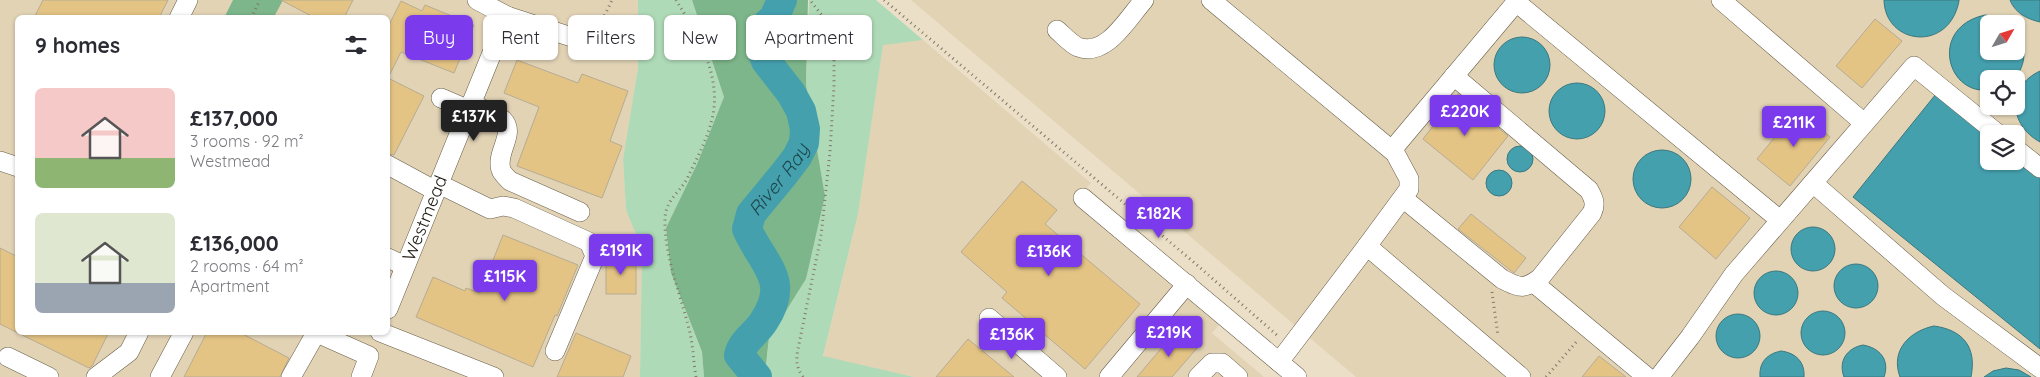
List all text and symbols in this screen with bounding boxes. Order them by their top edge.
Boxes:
chip: Buy [405,15,473,60]
chip: Rent [483,15,558,60]
chip: Filters [568,15,654,60]
chip: New [664,15,736,60]
chip: Apartment [746,15,872,60]
north arrow [1980,15,2025,60]
map controls [1980,15,2025,170]
icon: filters [342,31,370,59]
text: 9 homes [35,32,120,58]
button: locate [1980,70,2025,115]
pin: £220K [1430,94,1500,137]
pin: £137K [439,100,509,142]
text: £220K [1441,101,1489,121]
text: £137,000 [190,105,278,131]
text: £137K [452,106,496,126]
pin: £211K [1759,106,1829,148]
icon: home [75,108,135,168]
text: £211K [1773,112,1815,132]
button: layers [1980,125,2025,170]
text: 3 rooms · 92 m² [190,131,304,151]
water label: River Ray [743,138,814,220]
text: Westmead [190,151,270,171]
street label: Westmead [397,172,452,264]
pin: £182K [1124,196,1194,239]
text: £182K [1137,203,1181,223]
text: £136,000 [190,230,279,256]
icon: home [75,233,135,293]
pin: £191K [586,234,656,276]
pin: £136K [1014,234,1084,277]
text: £191K [600,240,642,260]
text: £136K [1027,241,1071,261]
text: 2 rooms · 64 m² [190,256,304,276]
pin: £115K [470,260,540,302]
text: £115K [484,266,526,286]
text: Apartment [190,276,270,296]
pin: £219K [1134,316,1204,358]
pin: £136K [977,318,1047,360]
text: £219K [1147,322,1191,342]
text: £136K [990,324,1034,344]

